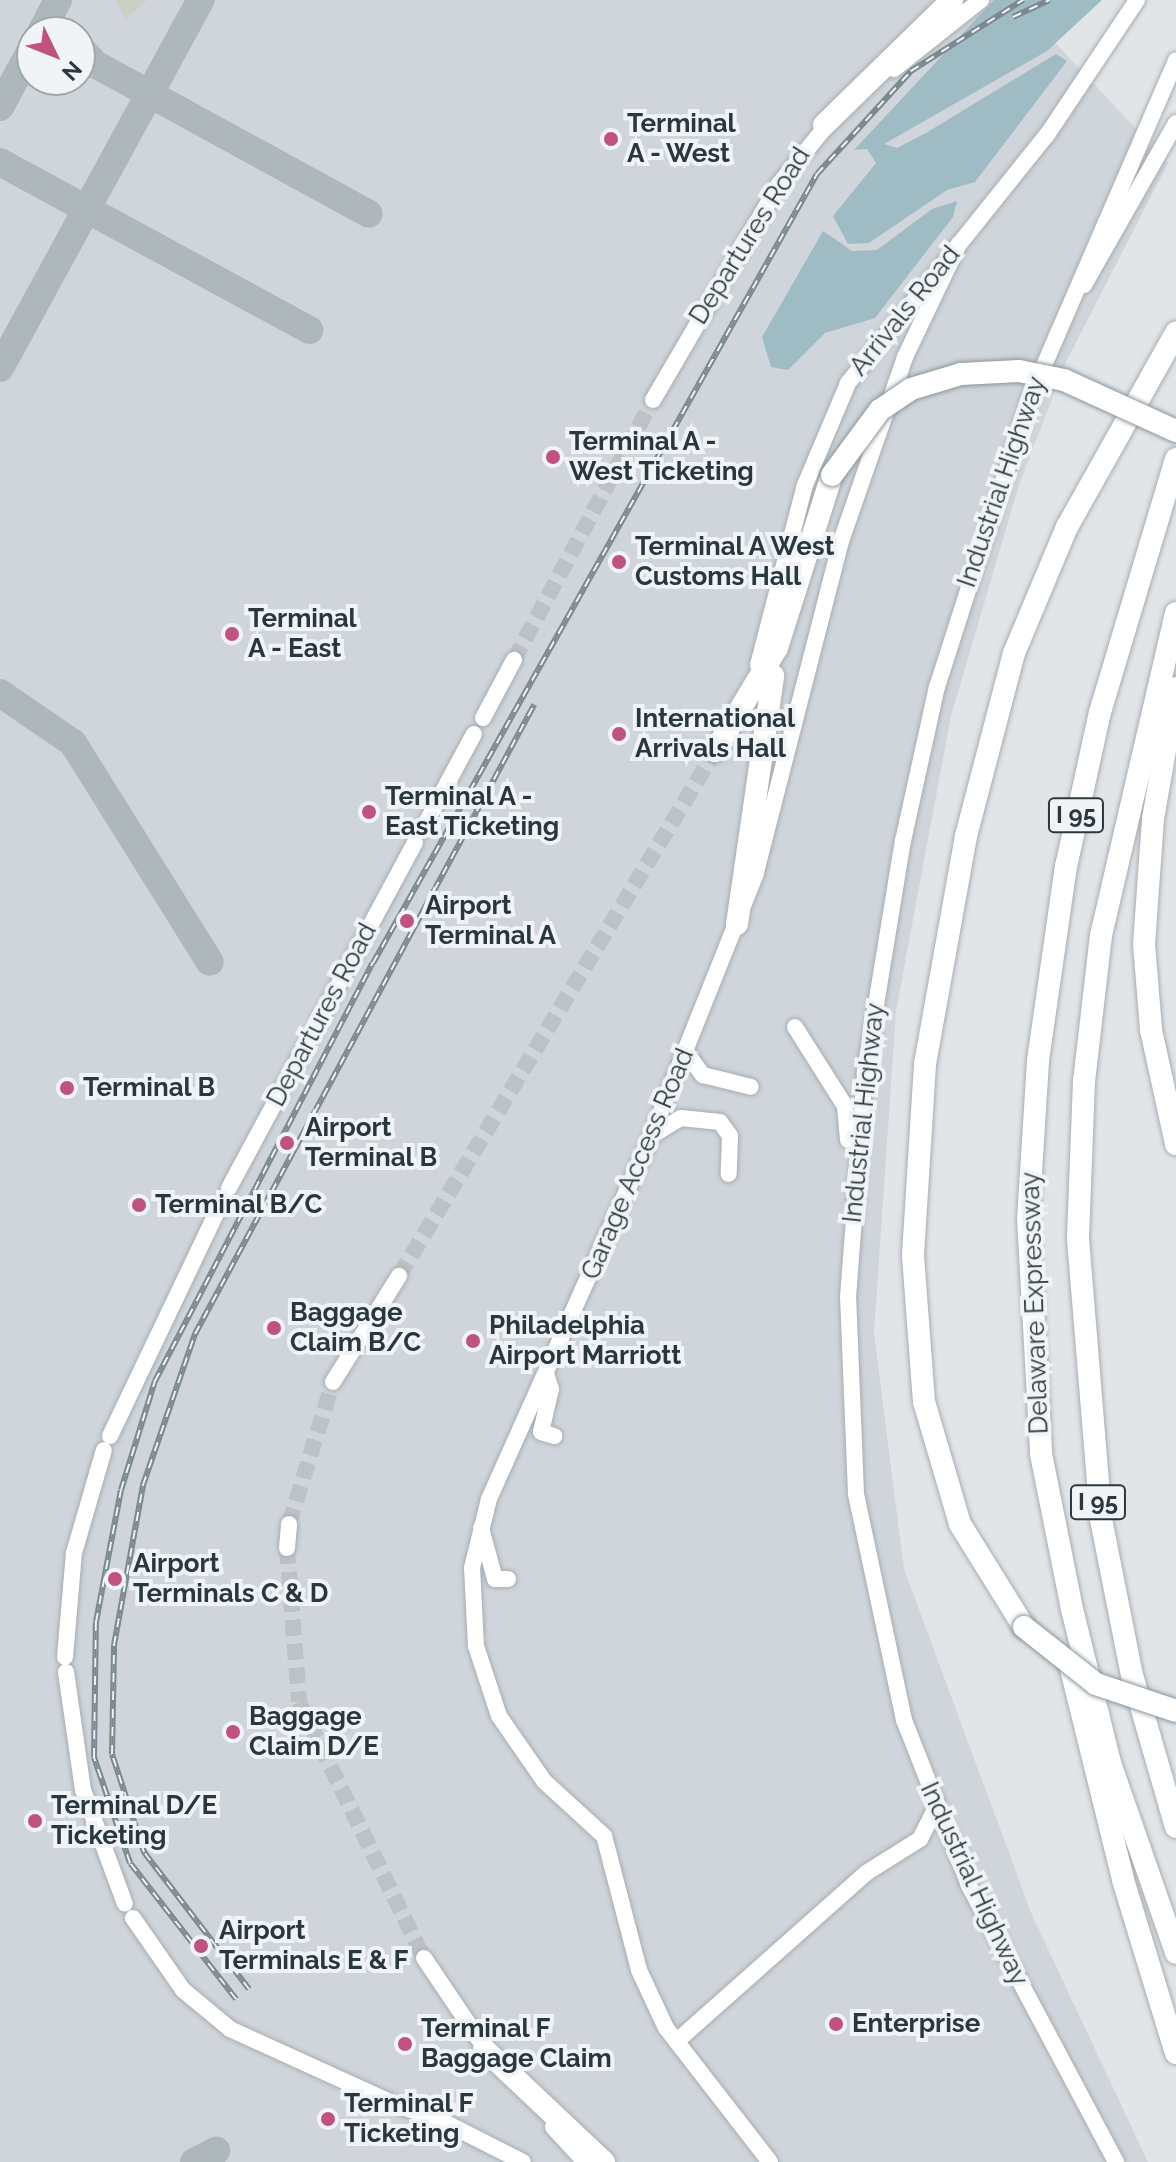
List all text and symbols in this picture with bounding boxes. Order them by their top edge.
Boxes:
north arrow [16,16,96,96]
text: N [57,56,87,86]
place label: Terminal A - West [627,108,736,170]
marker: Terminal A - West [602,130,620,148]
street label: Departures Road [683,142,817,330]
street label: Arrivals Road [843,240,967,382]
street label: Industrial Highway [951,372,1053,592]
place label: Terminal A - West Ticketing [569,426,755,488]
marker: Terminal A - West Ticketing [544,448,562,466]
place label: Terminal A West Customs Hall [635,531,838,592]
marker: Terminal A West Customs Hall [610,553,628,571]
place label: Terminal A - East [248,603,357,664]
marker: Terminal A - East [223,625,241,643]
place label: International Arrivals Hall [635,703,795,764]
marker: International Arrivals Hall [610,725,628,743]
place label: Terminal A - East Ticketing [385,781,560,842]
road number: I 95 [1046,795,1106,835]
marker: Terminal A - East Ticketing [360,803,378,821]
place label: Airport Terminal A [425,890,558,952]
marker: Airport Terminal A [396,910,418,932]
street label: Departures Road [261,918,383,1112]
street label: Industrial Highway [837,1001,891,1225]
street label: Garage Access Road [575,1043,701,1285]
place label: Terminal B [83,1072,216,1104]
marker: Terminal B [58,1079,76,1097]
place label: Airport Terminal B [305,1112,438,1174]
marker: Airport Terminal B [276,1132,298,1154]
street label: Delaware Expressway [1015,1171,1055,1435]
place label: Terminal B/C [155,1189,323,1221]
marker: Terminal B/C [130,1196,148,1214]
place label: Baggage Claim B/C [290,1297,421,1358]
place label: Philadelphia Airport Marriott [489,1310,681,1372]
marker: Baggage Claim B/C [265,1319,283,1337]
marker: Philadelphia Airport Marriott [464,1332,482,1350]
road number: I 95 [1068,1482,1128,1522]
place label: Airport Terminals C & D [133,1548,328,1610]
marker: Airport Terminals C & D [104,1568,126,1590]
place label: Baggage Claim D/E [249,1701,379,1762]
marker: Baggage Claim D/E [224,1723,242,1741]
street label: Industrial Highway [913,1777,1035,1991]
place label: Terminal D/E Ticketing [51,1790,218,1852]
marker: Terminal D/E Ticketing [26,1812,44,1830]
place label: Airport Terminals E & F [219,1915,408,1976]
marker: Airport Terminals E & F [190,1935,212,1957]
place label: Enterprise [852,2008,980,2040]
place label: Terminal F Baggage Claim [421,2013,612,2074]
marker: Enterprise [827,2015,845,2033]
marker: Terminal F Baggage Claim [396,2035,414,2053]
place label: Terminal F Ticketing [344,2088,474,2150]
marker: Terminal F Ticketing [319,2110,337,2128]

